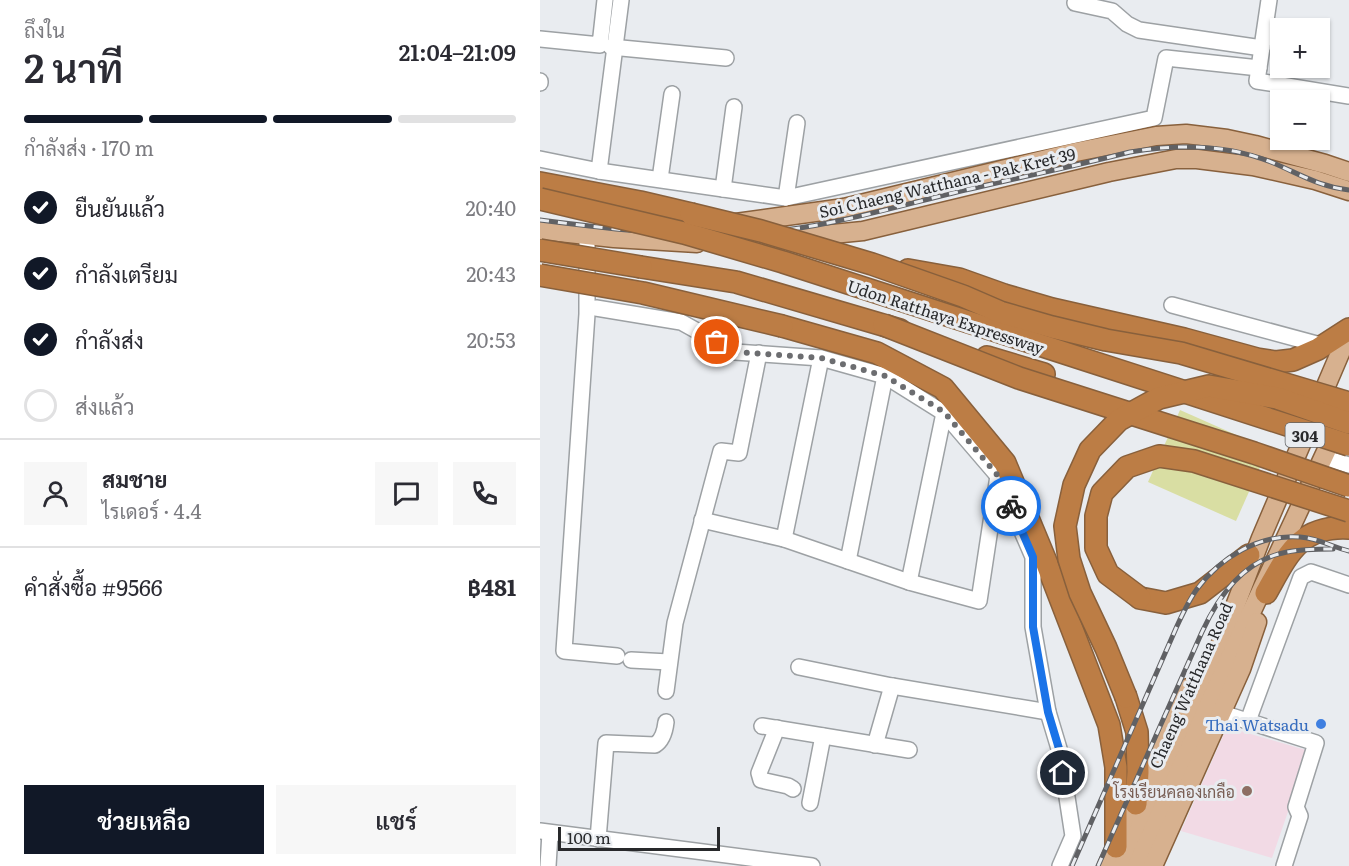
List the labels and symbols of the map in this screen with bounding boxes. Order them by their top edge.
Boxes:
street label: Soi Chaeng Watthana - Pak Kret 39 [816,141,1078,223]
street label: Udon Ratthaya Expressway [844,273,1048,359]
pin [691,316,742,367]
road number: 304 [1286,423,1324,447]
courier [981,476,1041,536]
street label: Chaeng Watthana Road [1143,598,1238,772]
place label: Thai Watsadu [1205,712,1309,736]
marker: Thai Watsadu [1314,717,1328,731]
pin [1037,747,1088,798]
place label: โรงเรียนคลองเกลือ [1112,779,1235,803]
marker: โรงเรียนคลองเกลือ [1240,784,1254,798]
scale bar [558,824,720,852]

